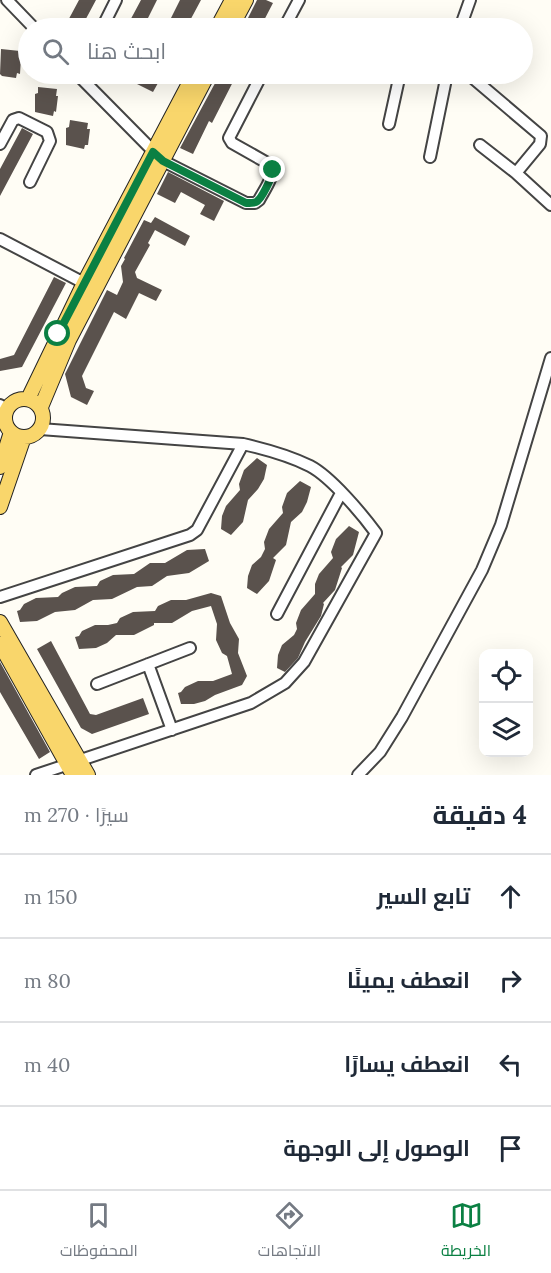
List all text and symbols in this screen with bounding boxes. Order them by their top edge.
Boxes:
search box [18,18,533,84]
icon: search [39,35,72,68]
text: ابحث هنا [87,37,166,65]
route end [259,156,285,182]
route start [44,320,70,346]
map controls [479,649,533,757]
button: locate [479,649,533,703]
button: layers [479,703,533,757]
text: 4 دقيقة [432,798,527,831]
text: سيرًا · 270 m [24,802,129,827]
icon: ahead [494,880,527,913]
text: تابع السير [377,882,470,910]
text: 150 m [24,884,78,909]
icon: right [494,964,527,997]
text: انعطف يمينًا [347,966,470,994]
text: 80 m [24,968,71,993]
icon: left [494,1048,527,1081]
text: انعطف يسارًا [344,1050,470,1078]
text: 40 m [24,1052,70,1077]
icon: arrive [494,1132,527,1165]
text: الوصول إلى الوجهة [283,1134,470,1162]
tab: المحفوظات [60,1199,138,1265]
tab: الاتجاهات [258,1199,321,1265]
tab: الخريطة [441,1199,491,1265]

